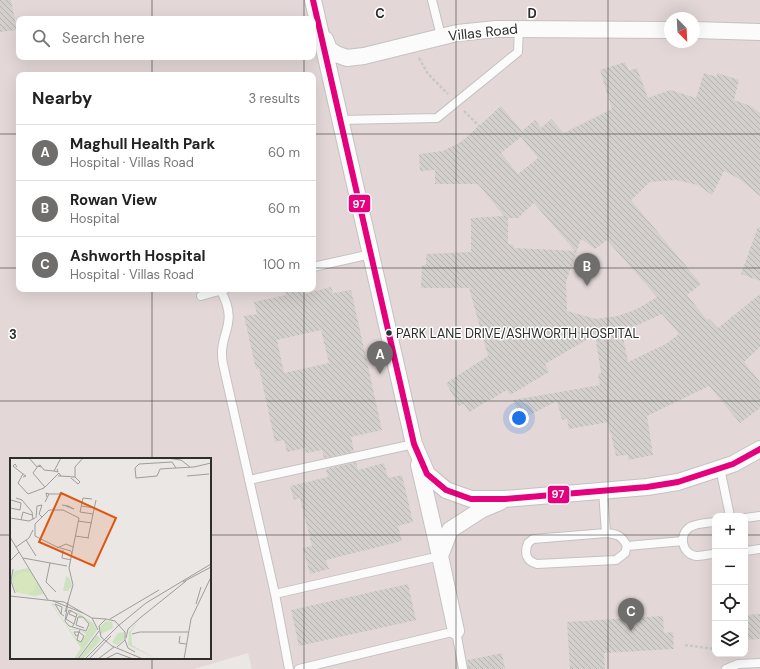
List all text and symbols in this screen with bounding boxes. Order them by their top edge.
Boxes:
text: C [375,5,385,22]
text: D [527,5,537,22]
north arrow [664,12,700,48]
search box [16,16,316,60]
street label: Villas Road [447,19,519,45]
icon: search [30,27,52,49]
text: Search here [62,28,145,48]
text: Nearby [32,87,92,109]
text: 3 results [248,90,300,107]
text: Maghull Health Park [70,134,215,154]
text: A [40,144,50,161]
text: 60 m [268,144,300,161]
text: Hospital · Villas Road [70,154,194,171]
text: Rowan View [70,190,157,210]
line badge: 97 [348,194,371,213]
text: 97 [353,197,365,211]
text: B [41,200,49,217]
text: 60 m [268,200,300,217]
text: Hospital [70,210,119,227]
text: Ashworth Hospital [70,246,206,266]
pin: B [574,253,600,286]
text: C [40,256,50,273]
text: 100 m [263,256,300,273]
text: Hospital · Villas Road [70,266,194,283]
place label: PARK LANE DRIVE/ASHWORTH HOSPITAL [396,325,640,342]
text: 3 [9,326,17,343]
marker: PARK LANE DRIVE/ASHWORTH HOSPITAL [384,328,394,338]
pin: A [367,341,393,374]
your location [509,408,529,428]
inset map [10,458,211,659]
line badge: 97 [547,485,570,504]
text: 97 [552,487,564,501]
map controls [712,513,748,657]
button: + [712,513,748,549]
button: − [712,549,748,585]
button: locate [712,585,748,621]
pin: C [618,598,644,631]
button: layers [712,621,748,657]

